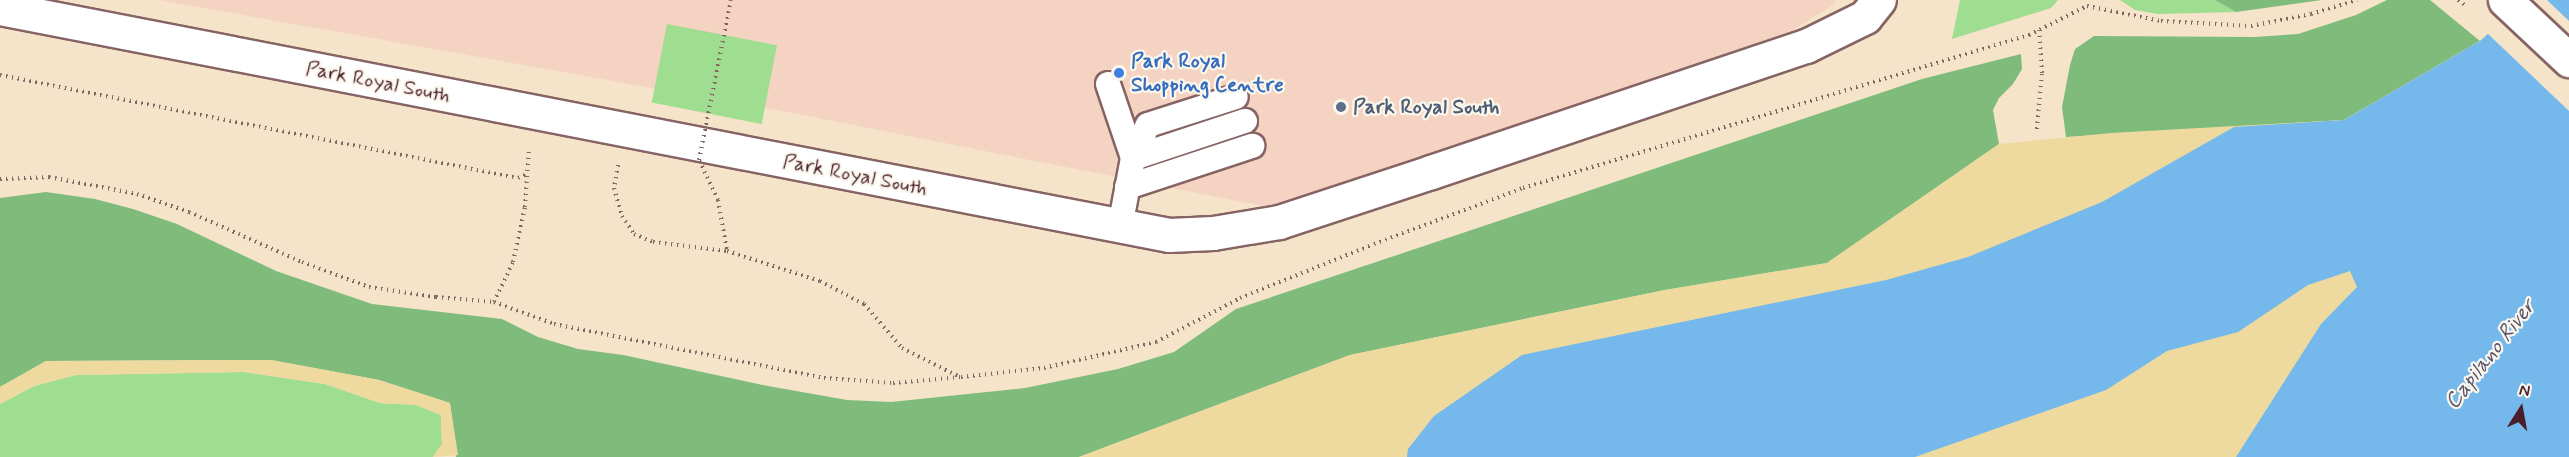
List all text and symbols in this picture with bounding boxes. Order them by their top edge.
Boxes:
place label: Park Royal Shopping Centre [1131,48,1280,98]
street label: Park Royal South [304,56,452,108]
marker: Park Royal Shopping Centre [1112,66,1126,80]
place label: Park Royal South [1353,94,1498,120]
marker: Park Royal South [1334,100,1348,114]
street label: Park Royal South [781,149,929,201]
water label: Capilano River [2439,294,2543,416]
north arrow [2491,379,2551,439]
text: N [2517,380,2532,402]

